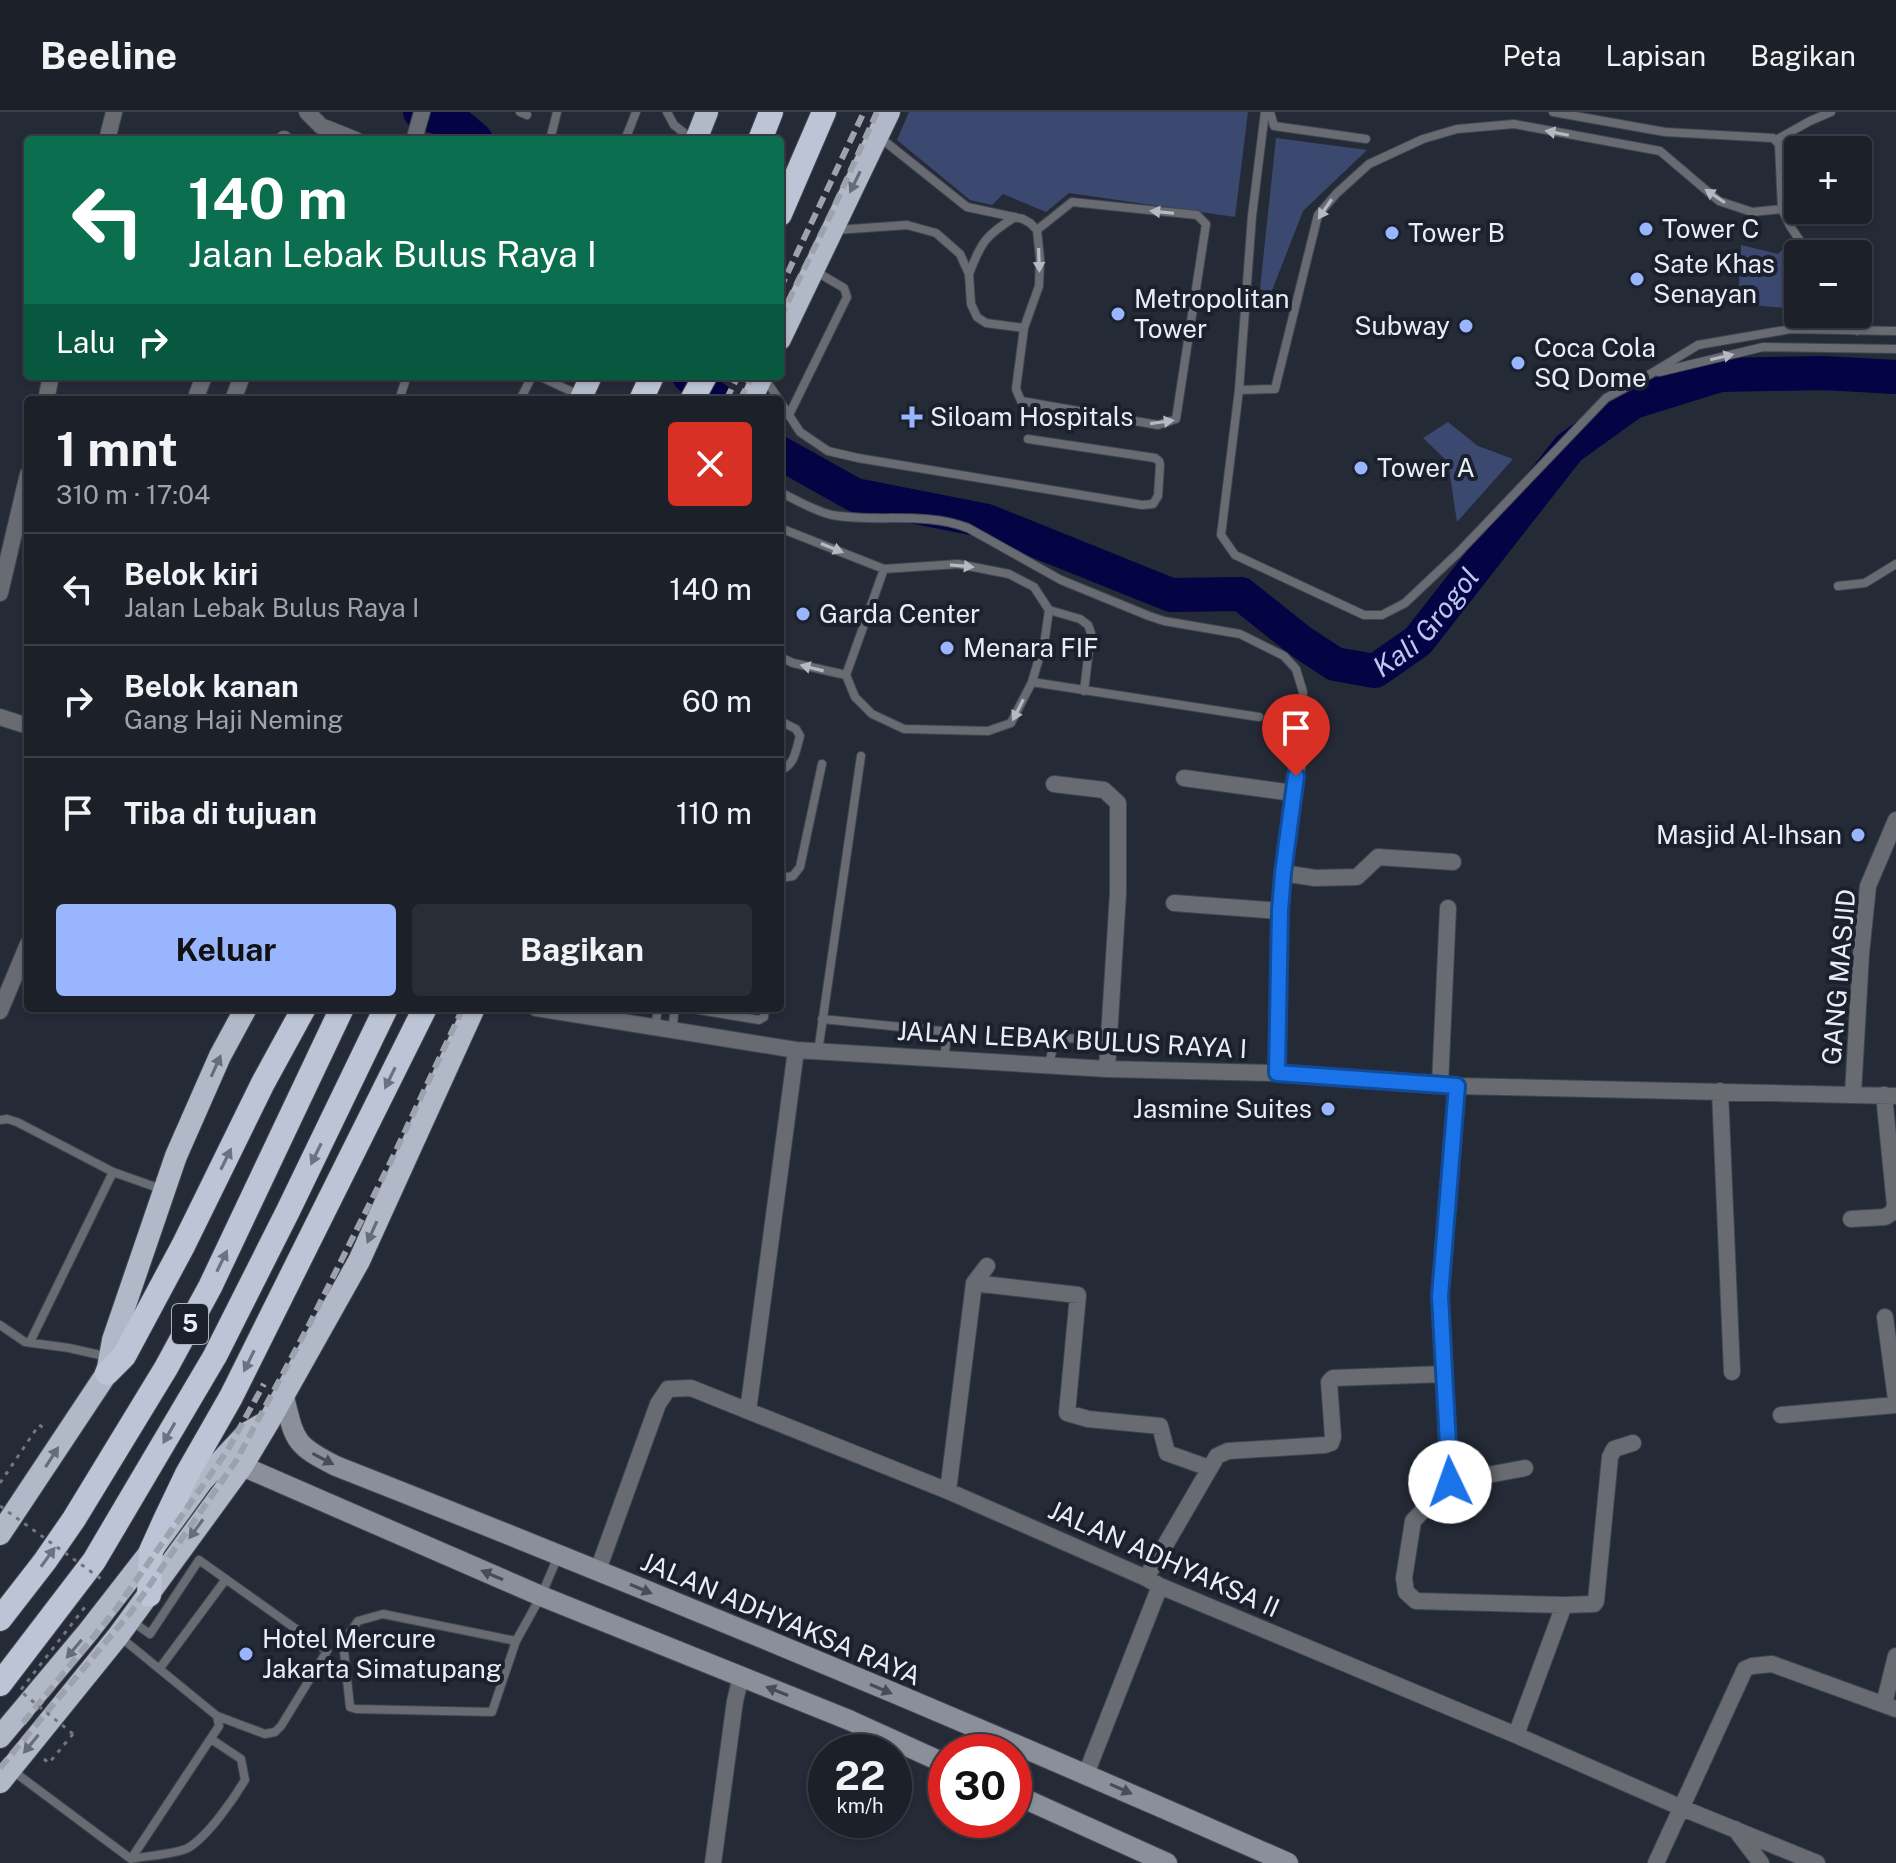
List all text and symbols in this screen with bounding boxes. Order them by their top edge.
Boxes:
text: Beeline [40,33,177,78]
text: Peta [1502,39,1562,72]
text: Lapisan [1606,39,1706,72]
text: Bagikan [1750,39,1856,72]
one-way arrow [1544,126,1569,138]
map controls [1784,136,1872,328]
button: + [1784,136,1872,224]
text: 140 m [188,166,348,232]
icon: left [56,168,160,272]
one-way arrow [848,171,862,194]
one-way arrow [1705,188,1726,203]
one-way arrow [1317,199,1332,220]
one-way arrow [1149,205,1174,218]
place label: Tower C [1662,213,1759,244]
place label: Tower B [1408,217,1505,248]
marker: Tower C [1637,220,1655,238]
marker: Tower B [1383,224,1401,242]
text: Jalan Lebak Bulus Raya I [188,233,597,275]
button: − [1784,240,1872,328]
one-way arrow [1033,248,1046,273]
place label: Sate Khas Senayan [1653,248,1775,309]
marker: Sate Khas Senayan [1628,270,1646,288]
place label: Metropolitan Tower [1134,283,1290,344]
marker: Metropolitan Tower [1109,305,1127,323]
place label: Subway [1354,310,1450,341]
marker: Subway [1457,317,1475,335]
icon: right [131,320,175,364]
text: Lalu [56,324,115,360]
place label: Coca Cola SQ Dome [1534,332,1656,393]
one-way arrow [1710,350,1735,363]
marker: Coca Cola SQ Dome [1509,354,1527,372]
place label: Siloam Hospitals [930,401,1133,432]
marker: Siloam Hospitals [901,406,923,428]
one-way arrow [1149,415,1174,428]
text: 1 mnt [56,420,178,477]
button: close [668,422,752,506]
place label: Tower A [1377,452,1475,483]
marker: Tower A [1352,459,1370,477]
text: 310 m · 17:04 [56,479,210,510]
one-way arrow [820,542,844,555]
text: Belok kiri [124,556,258,592]
one-way arrow [950,560,975,573]
water label: Kali Grogol [1366,561,1485,683]
icon: left [56,567,100,611]
text: 140 m [669,571,752,607]
text: Jalan Lebak Bulus Raya I [124,592,419,623]
place label: Garda Center [819,598,980,629]
marker: Garda Center [794,605,812,623]
place label: Menara FIF [963,632,1099,663]
marker: Menara FIF [938,639,956,657]
one-way arrow [800,661,825,673]
text: Belok kanan [124,668,299,704]
icon: right [56,679,100,723]
text: 60 m [682,683,752,719]
pin [1262,694,1330,776]
one-way arrow [1011,699,1024,722]
text: Gang Haji Neming [124,704,343,735]
icon: arrive [1274,706,1318,750]
icon: arrive [56,791,100,835]
text: Tiba di tujuan [124,795,317,831]
text: 110 m [676,795,752,831]
place label: Masjid Al-Ihsan [1656,819,1842,850]
marker: Masjid Al-Ihsan [1849,826,1867,844]
street label: GANG MASJID [1815,888,1862,1066]
button: Keluar [56,904,396,996]
button: Bagikan [412,904,752,996]
street label: JALAN LEBAK BULUS RAYA I [896,1015,1248,1064]
one-way arrow [209,1055,223,1078]
one-way arrow [383,1066,397,1089]
place label: Jasmine Suites [1133,1093,1312,1124]
marker: Jasmine Suites [1319,1100,1337,1118]
one-way arrow [309,1142,323,1166]
one-way arrow [219,1147,232,1170]
one-way arrow [366,1220,379,1244]
one-way arrow [215,1249,229,1272]
road number: 5 [172,1304,208,1344]
one-way arrow [242,1349,256,1372]
one-way arrow [162,1422,176,1445]
position arrow [1408,1440,1492,1524]
one-way arrow [44,1446,58,1468]
one-way arrow [312,1451,334,1465]
street label: JALAN ADHYAKSA II [1044,1494,1284,1623]
one-way arrow [189,1519,204,1540]
street label: JALAN ADHYAKSA RAYA [637,1545,926,1692]
one-way arrow [39,1547,55,1567]
one-way arrow [480,1568,504,1581]
one-way arrow [630,1582,653,1595]
place label: Hotel Mercure Jakarta Simatupang [262,1623,502,1684]
one-way arrow [66,1638,83,1658]
marker: Hotel Mercure Jakarta Simatupang [237,1645,255,1663]
one-way arrow [870,1682,893,1695]
one-way arrow [765,1684,789,1697]
one-way arrow [24,1734,40,1754]
speed limit sign: 30 [928,1734,1032,1838]
text: 22 [835,1752,885,1799]
one-way arrow [1109,1783,1133,1796]
text: km/h [836,1794,884,1818]

